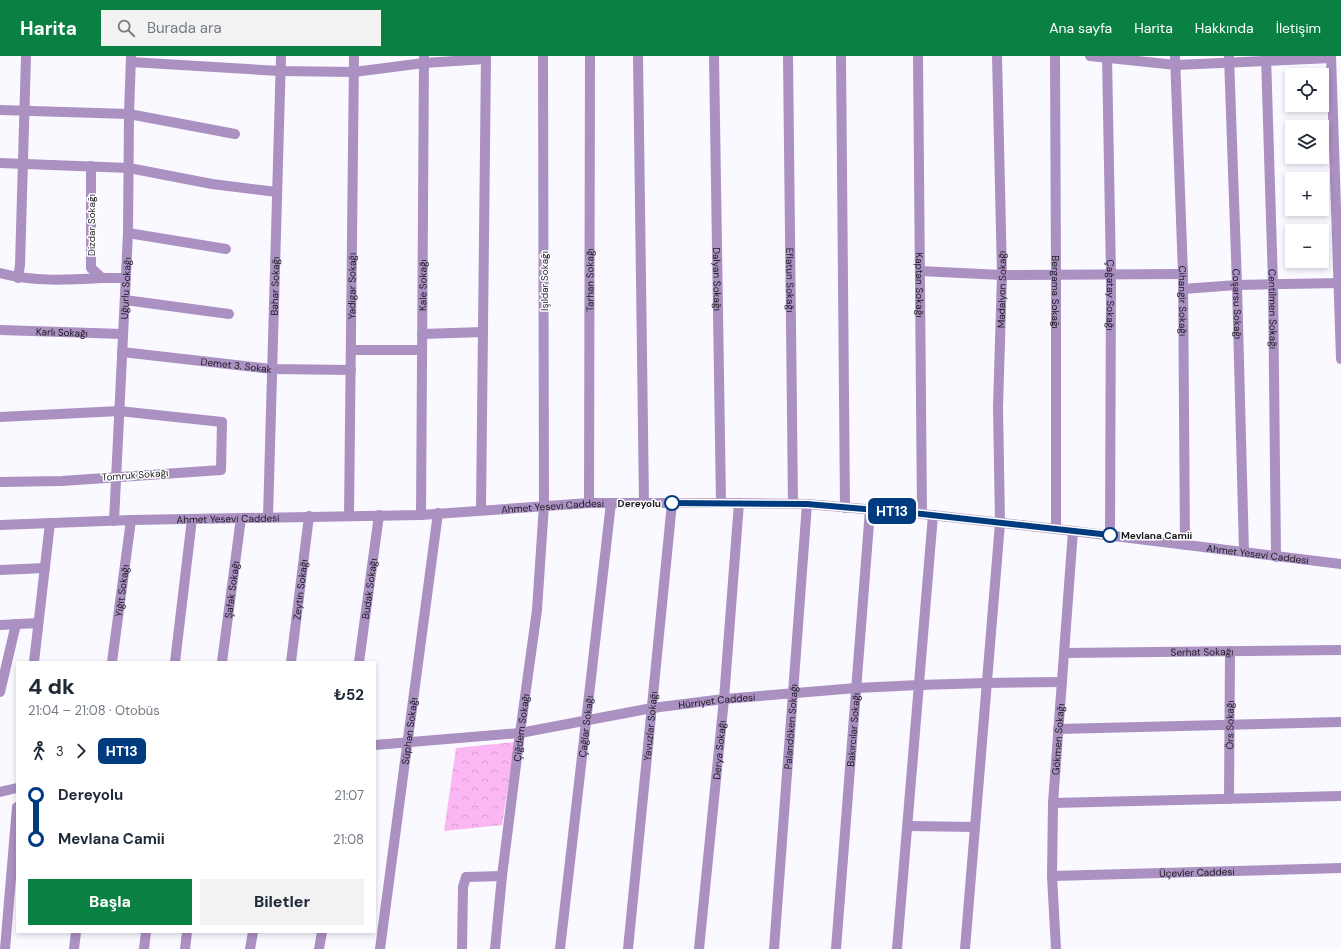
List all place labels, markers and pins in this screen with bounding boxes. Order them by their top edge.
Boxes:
marker: Dereyolu [664,495,680,511]
place label: Dereyolu [618,497,661,510]
marker: Mevlana Camii [1102,527,1118,543]
place label: Mevlana Camii [1121,529,1193,542]

